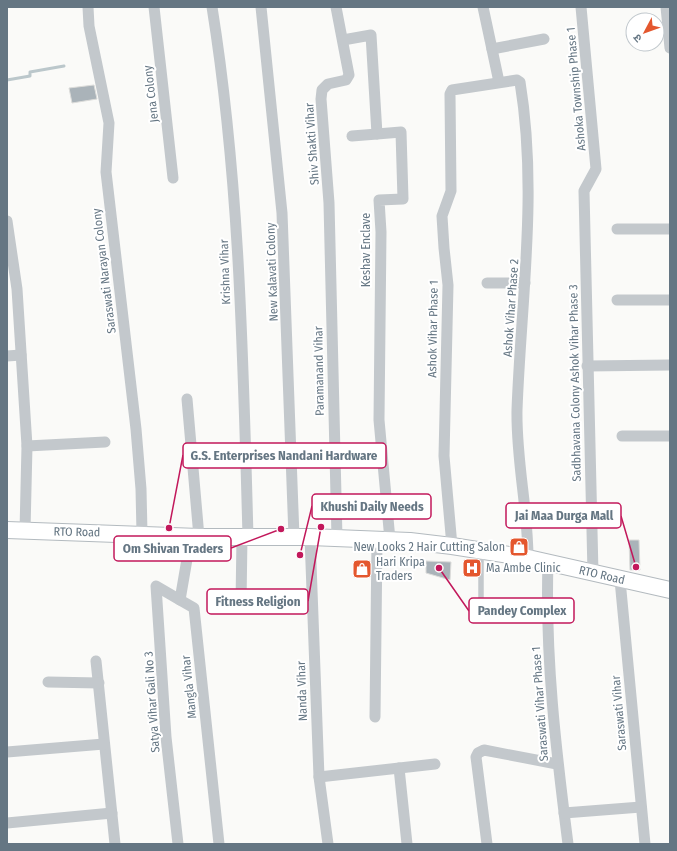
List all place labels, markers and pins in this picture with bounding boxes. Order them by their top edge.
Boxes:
callout: G.S. Enterprises Nandani Hardware [183,443,386,468]
callout: Khushi Daily Needs [312,494,431,519]
callout: Jai Maa Durga Mall [506,503,621,528]
callout: Om Shivan Traders [114,536,231,561]
shop icon: New Looks 2 Hair Cutting Salon [508,536,530,558]
place label: New Looks 2 Hair Cutting Salon [353,540,505,554]
place label: Hari Kripa Traders [376,555,425,583]
hospital icon: Ma Ambe Clinic [461,557,483,579]
shop icon: Hari Kripa Traders [351,558,373,580]
place label: Ma Ambe Clinic [486,561,561,575]
callout: Fitness Religion [207,589,308,614]
callout: Pandey Complex [469,598,574,623]

